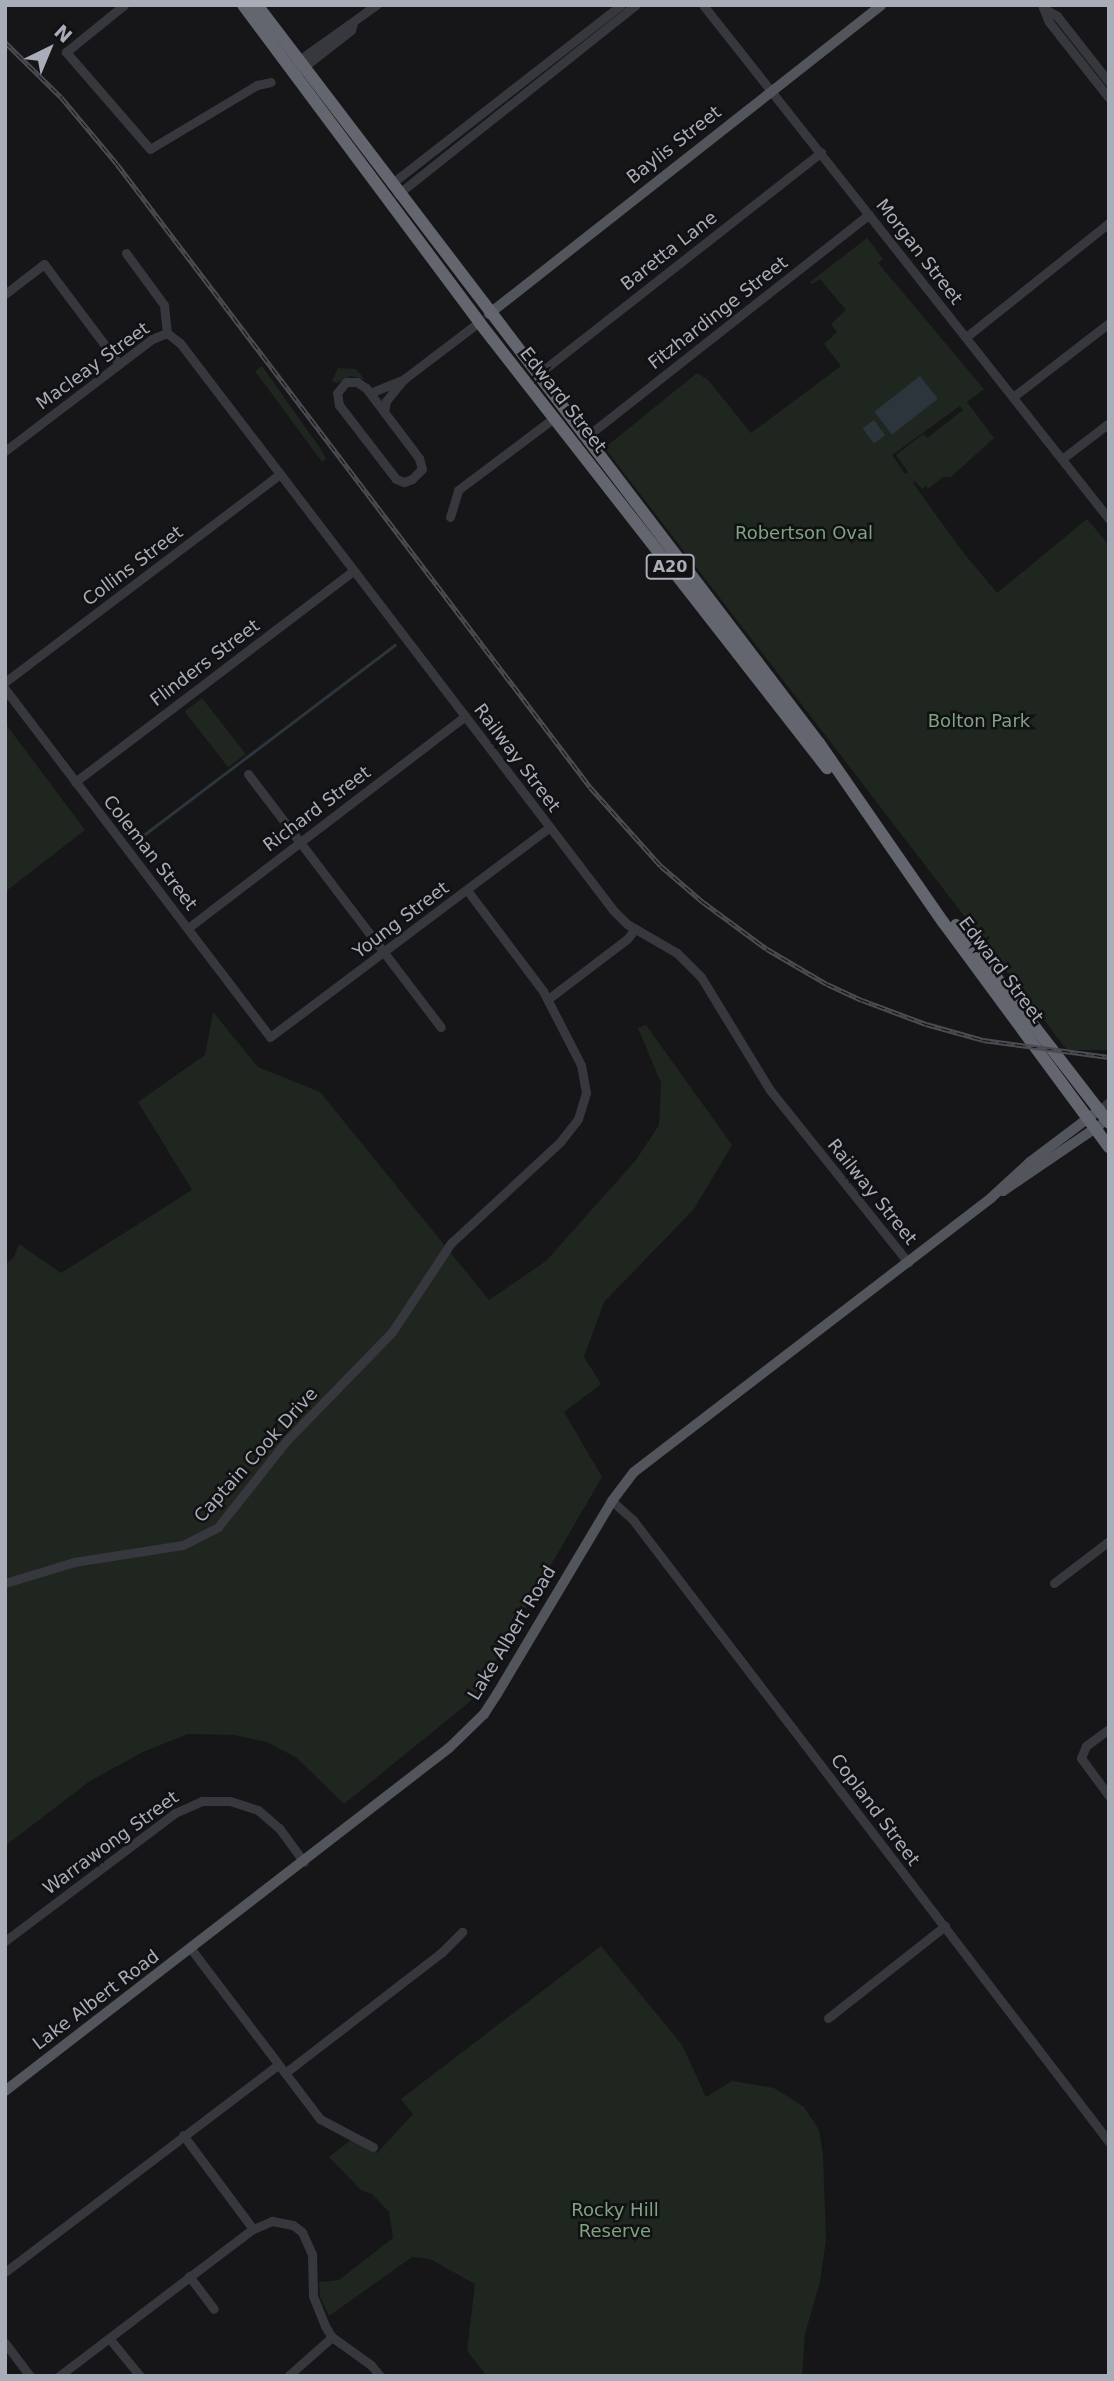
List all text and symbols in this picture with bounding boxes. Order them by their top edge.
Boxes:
north arrow [14,14,84,84]
text: N [50,20,77,47]
street label: Baylis Street [623,101,725,189]
street label: Morgan Street [871,195,967,309]
street label: Baretta Lane [617,207,721,295]
street label: Fitzhardinge Street [644,252,792,374]
street label: Macleay Street [32,318,154,414]
street label: Edward Street [515,343,611,457]
street label: Collins Street [79,521,187,611]
park label: Robertson Oval [735,522,873,544]
road number: A20 [646,554,694,580]
street label: Flinders Street [146,615,264,711]
street label: Railway Street [469,700,565,816]
park label: Bolton Park [928,710,1030,732]
street label: Richard Street [259,762,375,856]
street label: Coleman Street [98,791,202,915]
street label: Young Street [349,877,453,963]
street label: Edward Street [954,913,1048,1027]
street label: Railway Street [823,1135,921,1249]
street label: Captain Cook Drive [190,1383,322,1527]
street label: Lake Albert Road [463,1562,561,1704]
street label: Copland Street [826,1750,924,1870]
street label: Warrawong Street [39,1787,183,1899]
street label: Lake Albert Road [28,1945,164,2055]
park label: Rocky Hill Reserve [571,2200,659,2242]

